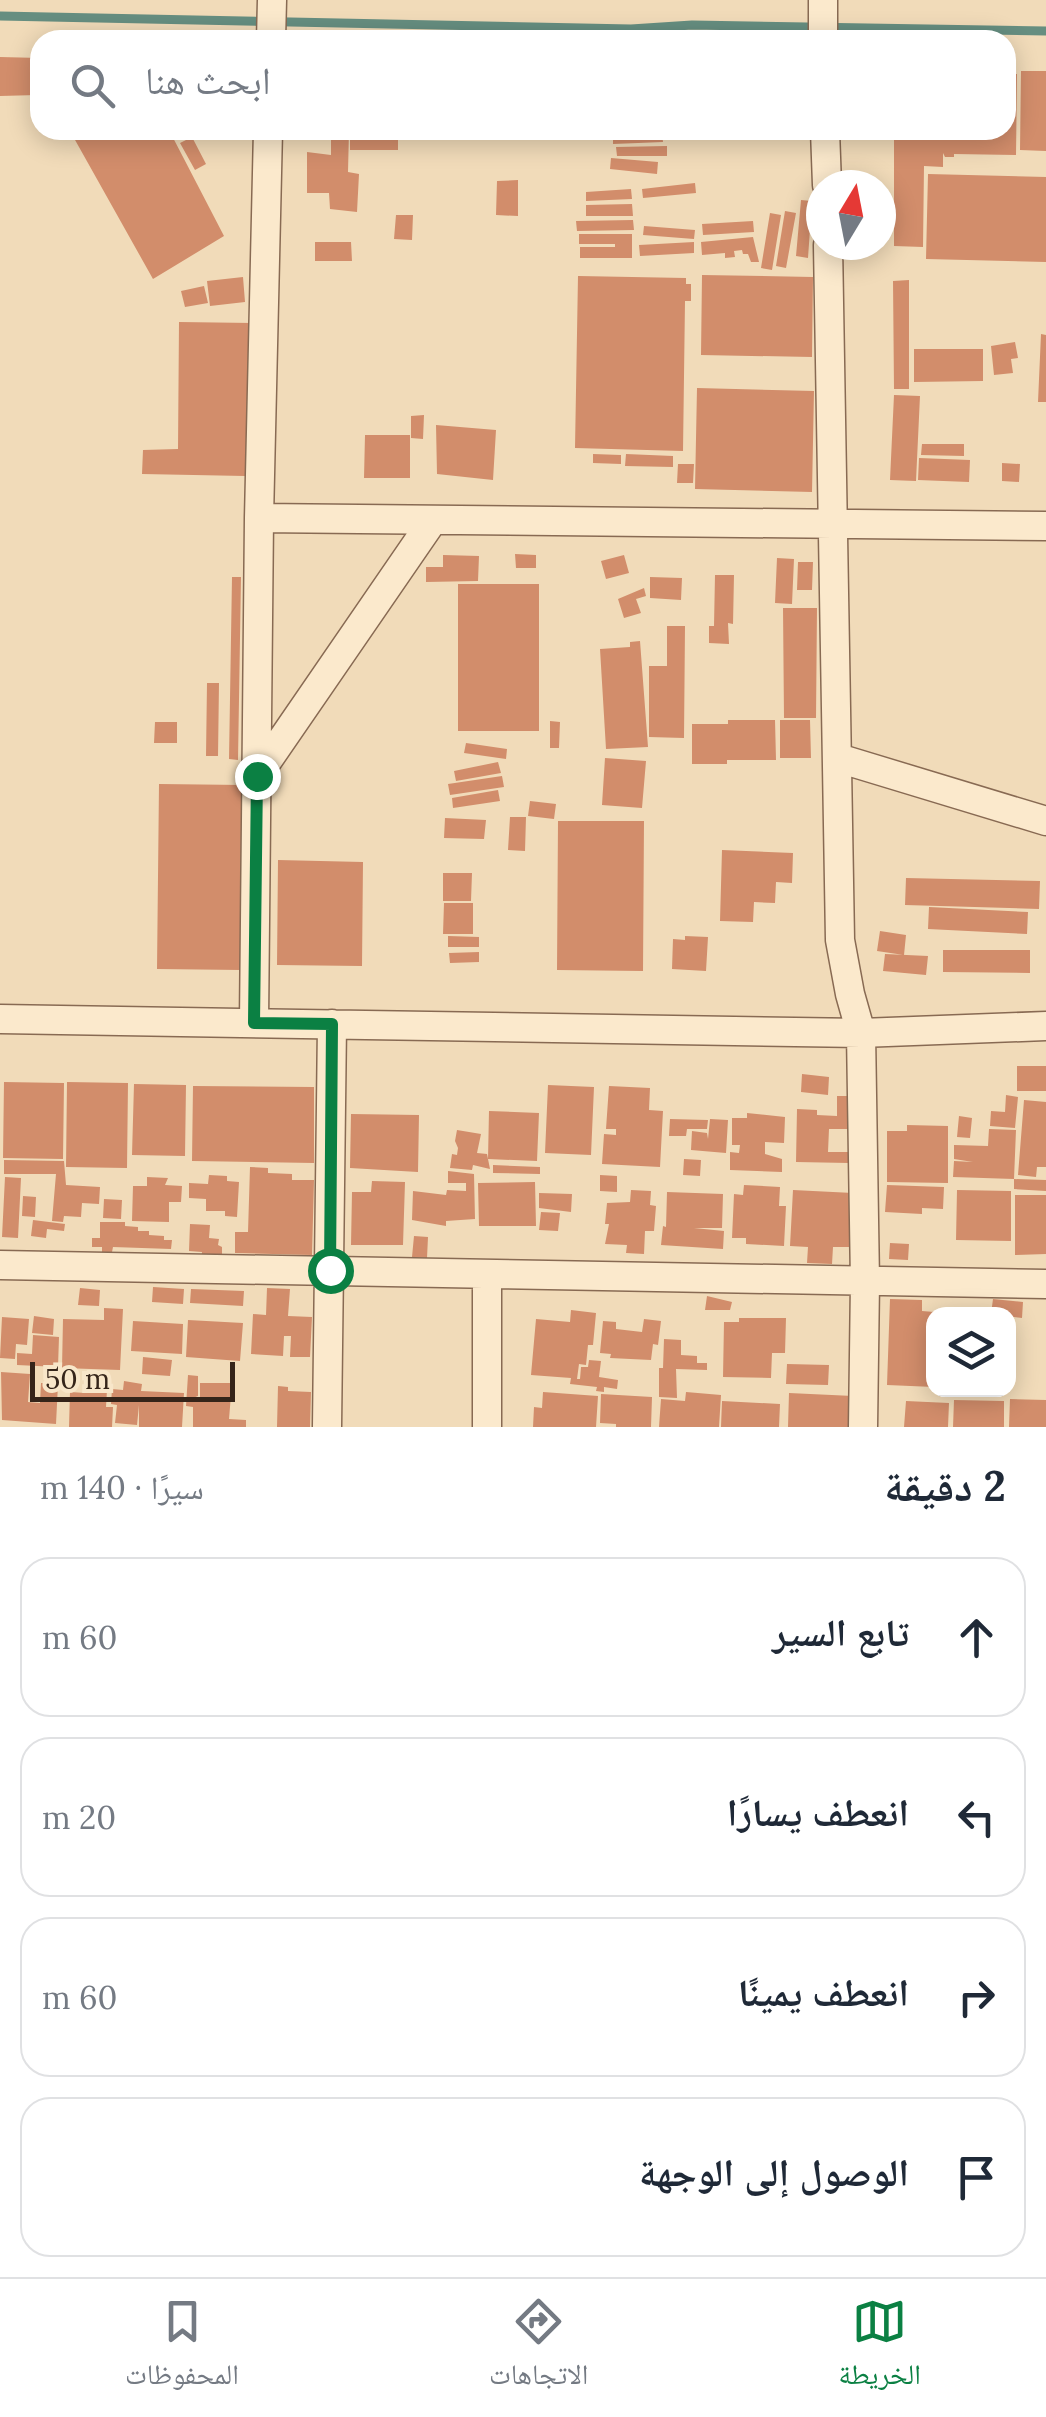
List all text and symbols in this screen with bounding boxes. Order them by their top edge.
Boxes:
search box [30,30,1016,140]
text: ابحث هنا [145,56,271,104]
icon: search [65,58,120,113]
north arrow [806,170,896,260]
route end [235,754,281,800]
route start [308,1248,354,1294]
map controls [926,1307,1016,1397]
button: layers [926,1307,1016,1397]
scale bar [30,1357,235,1402]
text: 50 m [45,1361,110,1397]
text: 2 دقيقة [884,1459,1006,1513]
text: سيرًا · 140 m [40,1467,204,1508]
text: تابع السير [772,1608,909,1656]
icon: ahead [949,1610,1004,1665]
text: 60 m [42,1617,117,1658]
text: انعطف يسارًا [727,1788,909,1836]
icon: left [949,1790,1004,1845]
text: 20 m [42,1797,116,1838]
text: انعطف يمينًا [738,1968,909,2016]
icon: right [949,1970,1004,2025]
text: 60 m [42,1977,117,2018]
text: الوصول إلى الوجهة [639,2148,909,2196]
icon: arrive [949,2150,1004,2205]
tab: المحفوظات [125,2294,239,2402]
tab: الاتجاهات [489,2294,588,2402]
tab: الخريطة [839,2294,921,2402]

